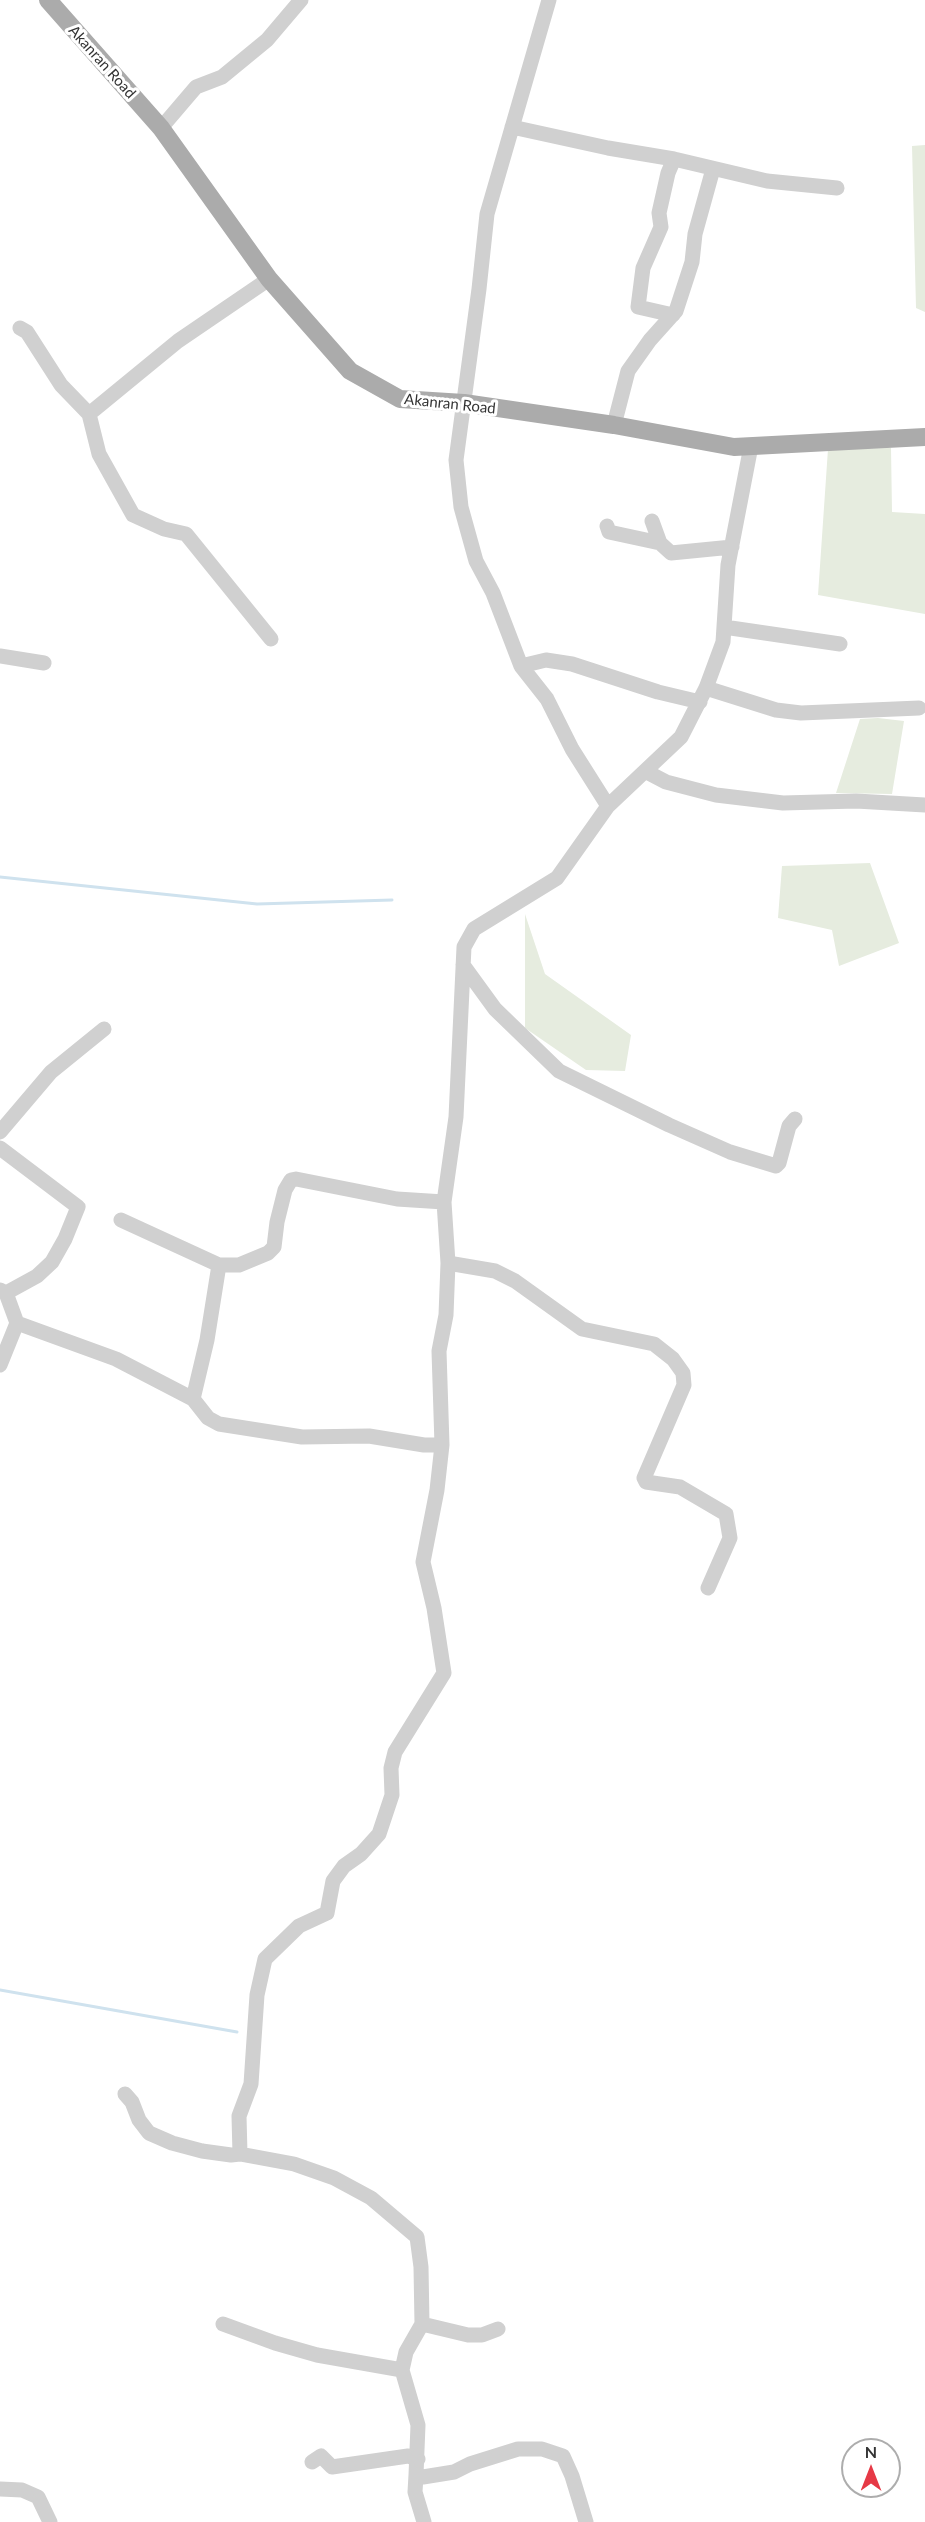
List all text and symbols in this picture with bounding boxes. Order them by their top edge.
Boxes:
street label: Akanran Road [65,22,139,102]
street label: Akanran Road [403,390,497,418]
north arrow [841,2438,901,2498]
text: N [865,2442,877,2461]

